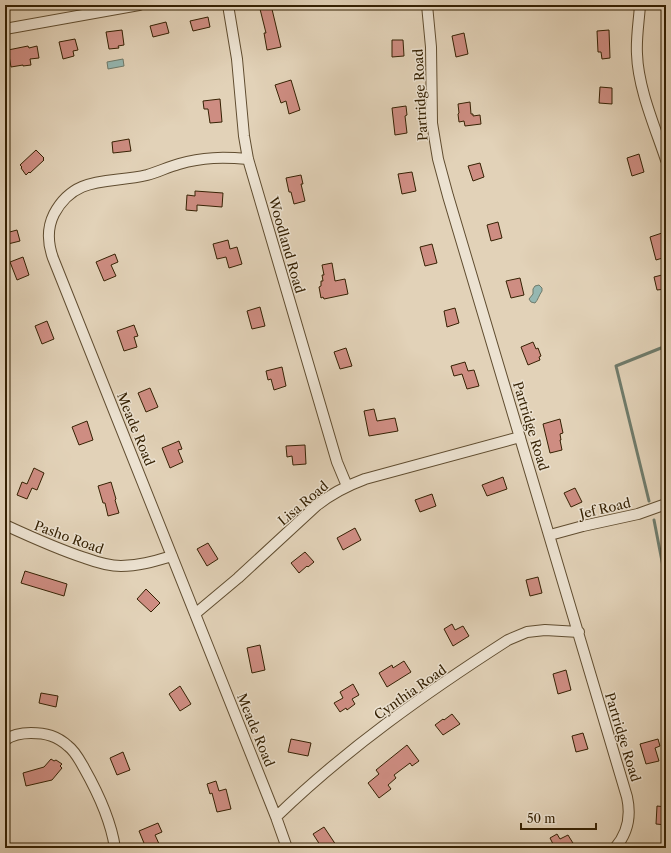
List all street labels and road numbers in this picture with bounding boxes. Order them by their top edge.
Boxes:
street label: Partridge Road [410,48,430,142]
street label: Woodland Road [265,194,308,295]
street label: Partridge Road [510,379,552,473]
street label: Meade Road [114,390,158,468]
street label: Lisa Road [275,477,331,529]
street label: Jef Road [576,494,632,522]
street label: Pasho Road [32,517,106,557]
street label: Cynthia Road [371,661,449,723]
street label: Partridge Road [602,690,644,784]
street label: Meade Road [234,691,278,769]

